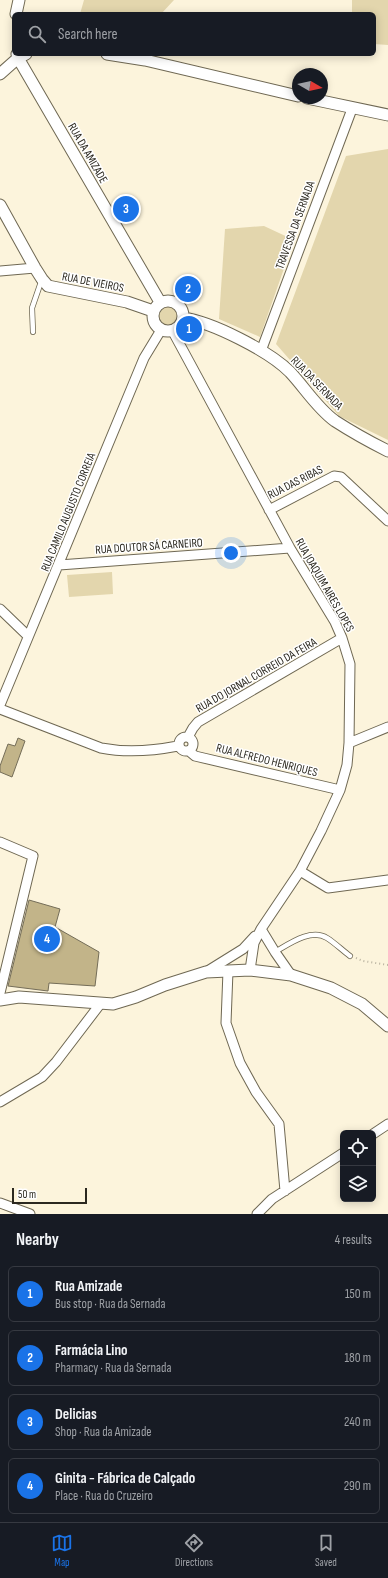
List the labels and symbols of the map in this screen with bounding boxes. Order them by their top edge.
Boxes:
north arrow [292,68,328,104]
street label: RUA DA AMIZADE [64,121,111,186]
street label: TRAVESSA DA SERNADA [272,178,319,271]
pin: 3 [113,194,139,224]
street label: RUA DE VIEIROS [61,269,125,296]
pin: 2 [175,274,201,304]
pin: 1 [176,314,202,344]
street label: RUA DA SERNADA [287,353,347,414]
street label: RUA CAMILO AUGUSTO CORREIA [38,450,99,574]
street label: RUA DAS RIBAS [265,462,325,503]
street label: RUA DOUTOR SÁ CARNEIRO [95,535,203,558]
street label: RUA JOAQUIM AIRES LOPES [292,536,357,635]
your location [221,543,241,563]
street label: RUA DO JORNAL CORREIO DA FEIRA [193,634,320,716]
street label: RUA ALFREDO HENRIQUES [215,741,319,780]
pin: 4 [34,924,60,954]
scale bar [12,1186,87,1205]

